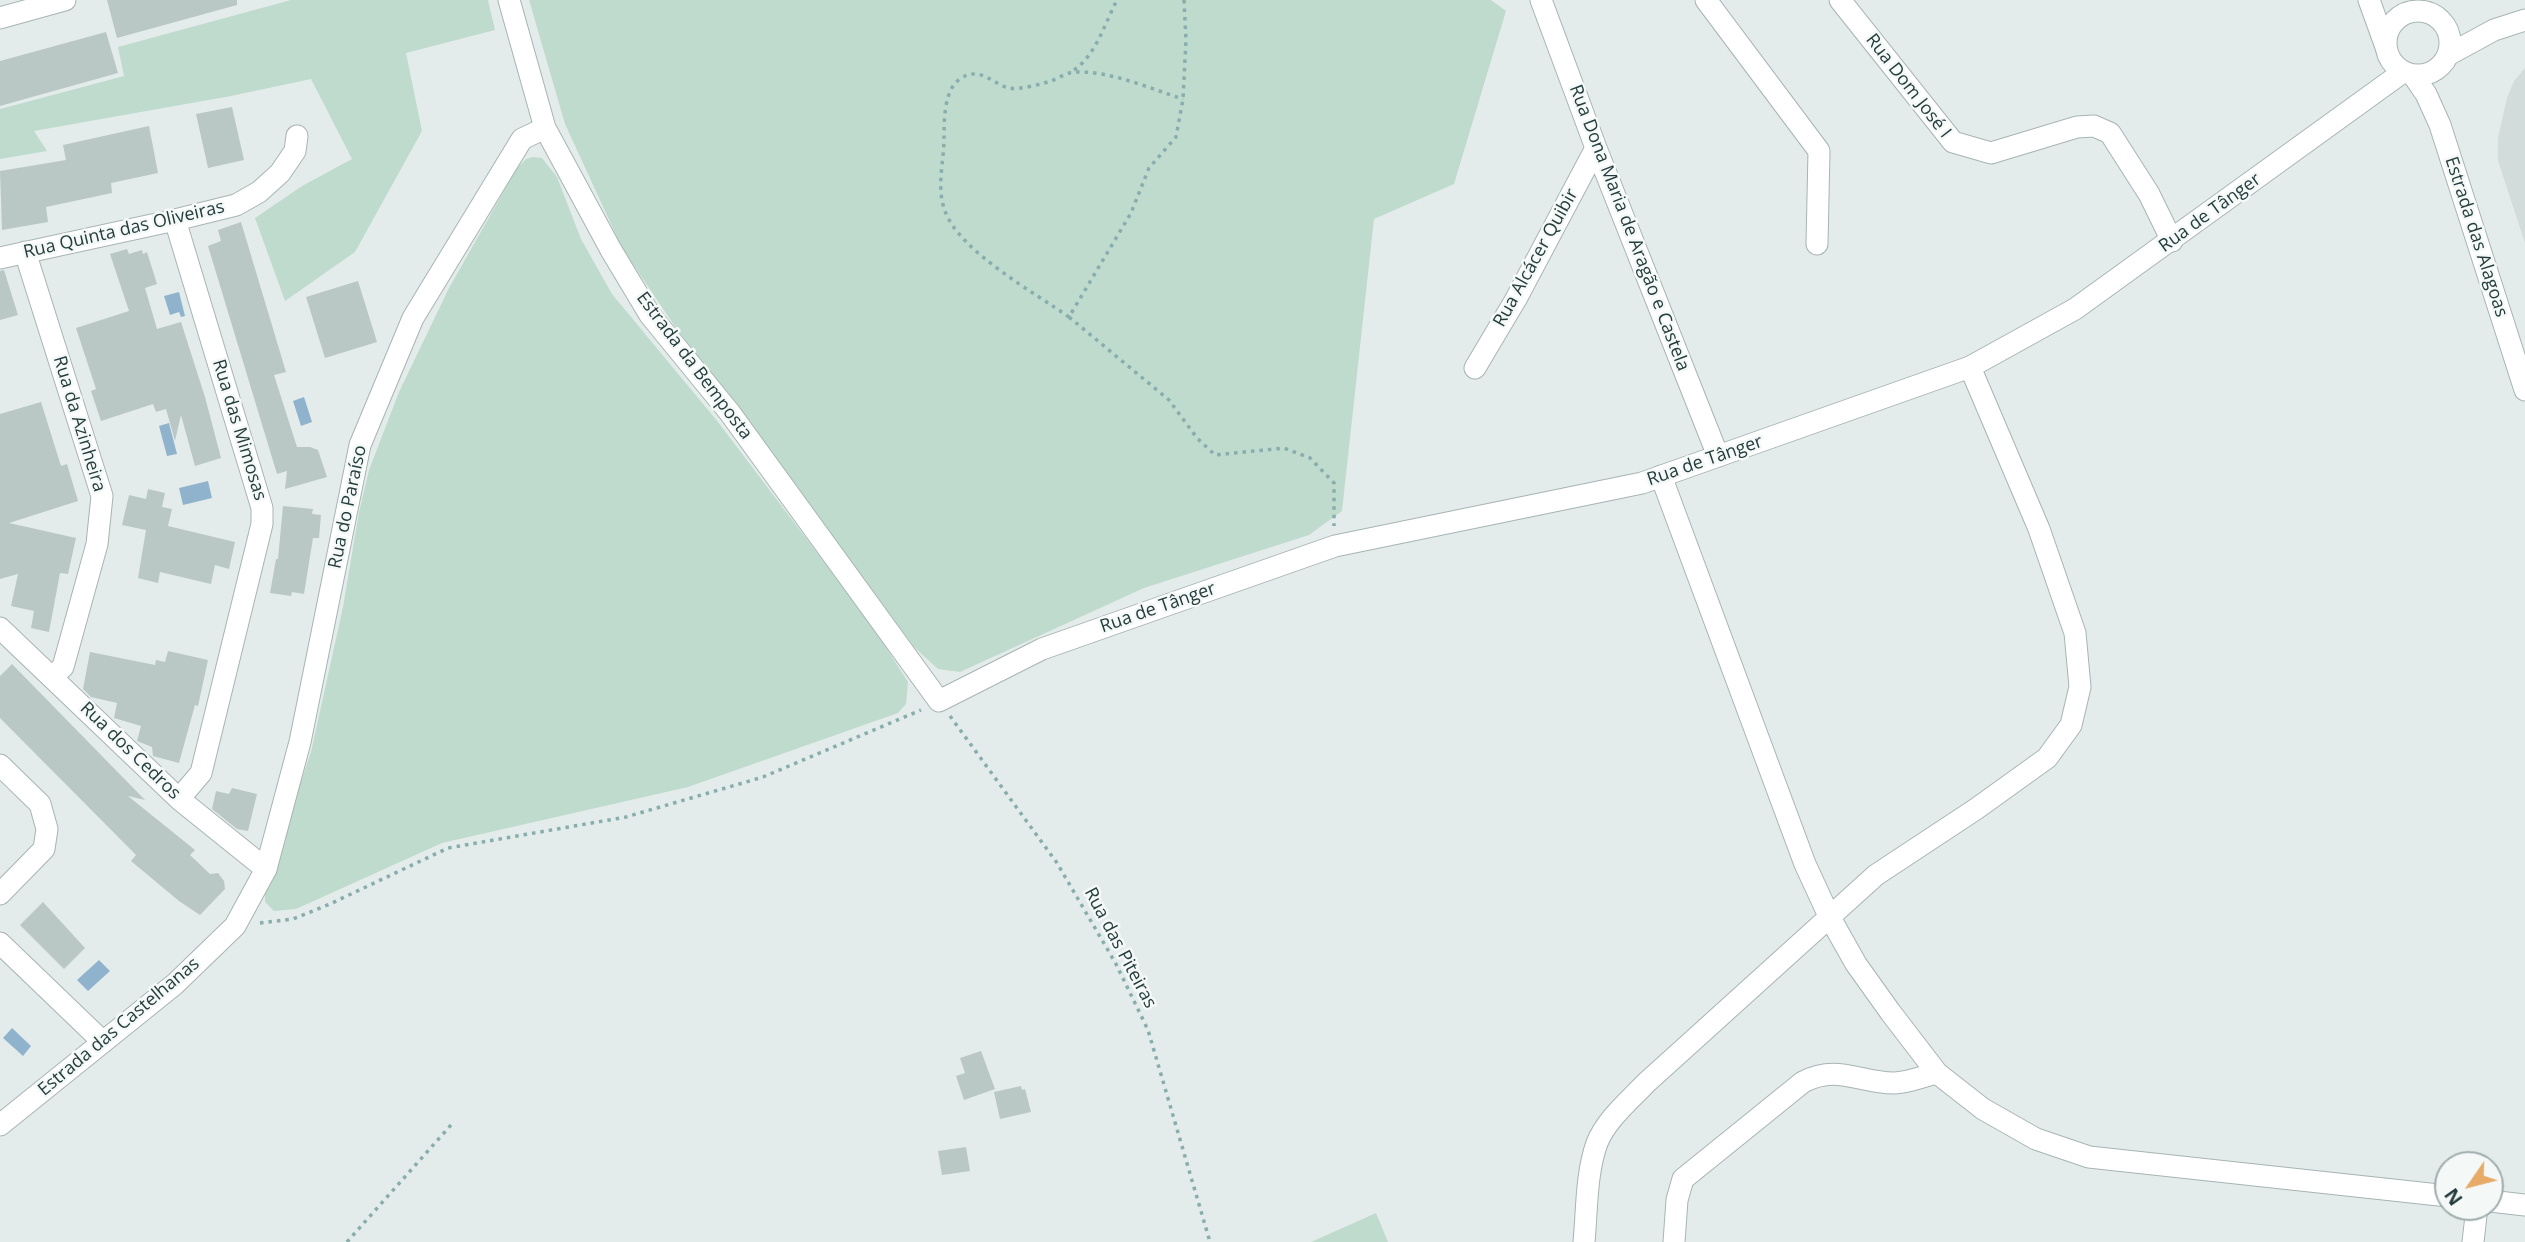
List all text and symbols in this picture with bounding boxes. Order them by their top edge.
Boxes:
street label: Rua Dom José I [1861,30,1955,142]
street label: Rua Dona Maria de Aragão e Castela [1564,82,1694,374]
street label: Estrada das Alagoas [2440,154,2512,320]
street label: Rua de Tânger [2155,169,2265,257]
street label: Rua Alcácer Quibir [1489,185,1583,331]
street label: Rua Quinta das Oliveiras [21,196,227,264]
street label: Estrada da Bemposta [632,288,756,444]
street label: Rua da Azinheira [48,353,110,495]
street label: Rua das Mimosas [207,357,271,503]
street label: Rua de Tânger [1644,431,1766,491]
street label: Rua do Paraíso [324,443,372,571]
street label: Rua de Tânger [1097,578,1219,638]
street label: Rua dos Cedros [75,698,185,804]
street label: Rua das Piteiras [1079,884,1161,1012]
street label: Estrada das Castelhanas [34,953,204,1101]
north arrow [2434,1151,2504,1221]
text: N [2438,1183,2469,1211]

